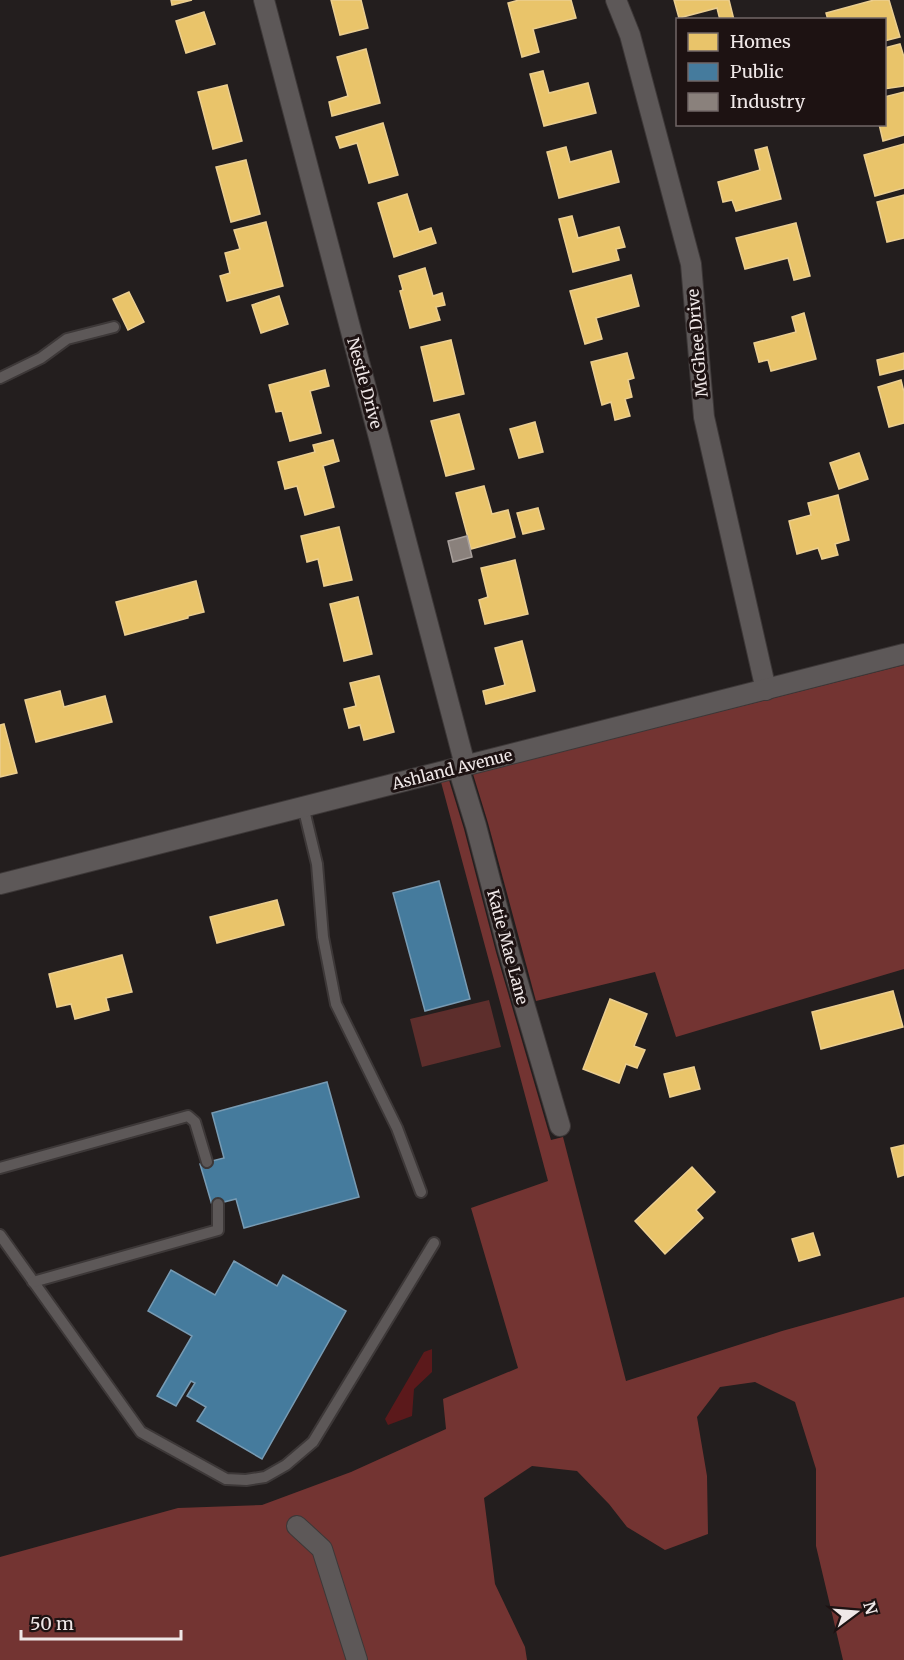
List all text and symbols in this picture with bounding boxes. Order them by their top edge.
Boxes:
legend [676,18,886,126]
text: Homes [730,30,791,53]
text: Public [730,60,784,83]
text: Industry [730,90,806,113]
street label: McGhee Drive [682,288,712,398]
street label: Nestle Drive [343,335,387,431]
street label: Ashland Avenue [389,744,514,794]
street label: Katie Mae Lane [483,887,533,1007]
north arrow [826,1582,886,1642]
text: N [859,1599,882,1617]
scale bar [21,1603,182,1641]
text: 50 m [30,1612,74,1635]

